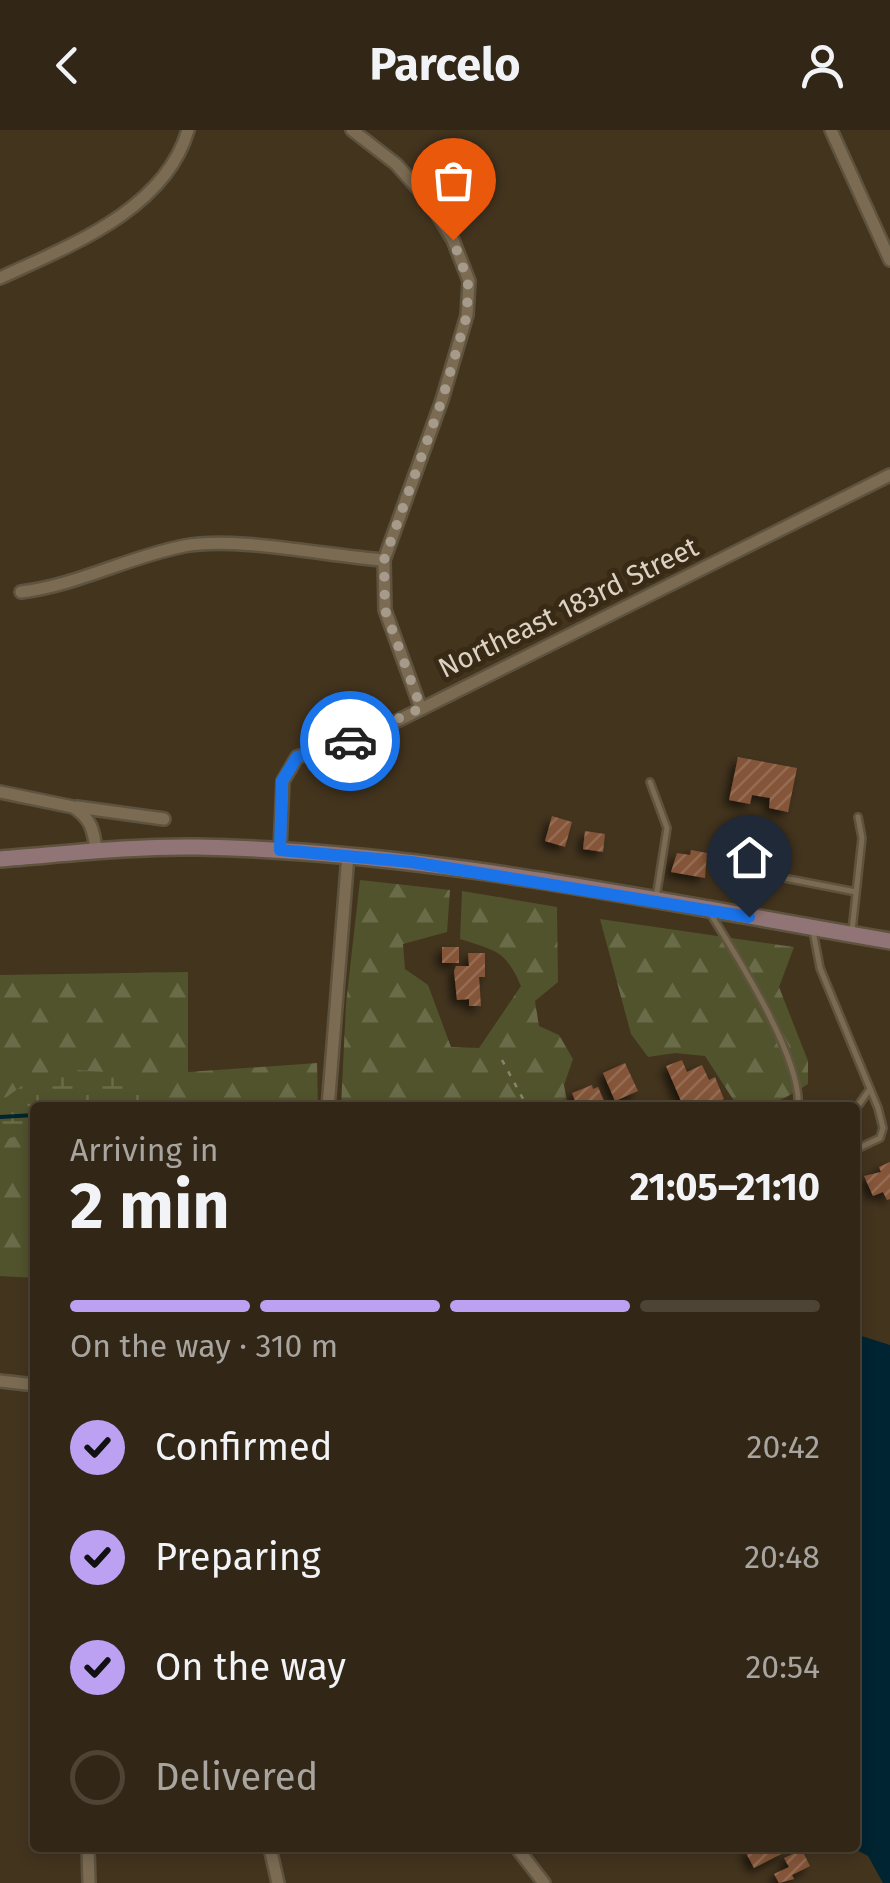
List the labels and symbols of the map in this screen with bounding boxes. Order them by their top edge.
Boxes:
pin [411,138,496,241]
street label: Northeast 183rd Street [433,530,704,685]
courier [300,691,400,791]
pin [707,815,792,918]

